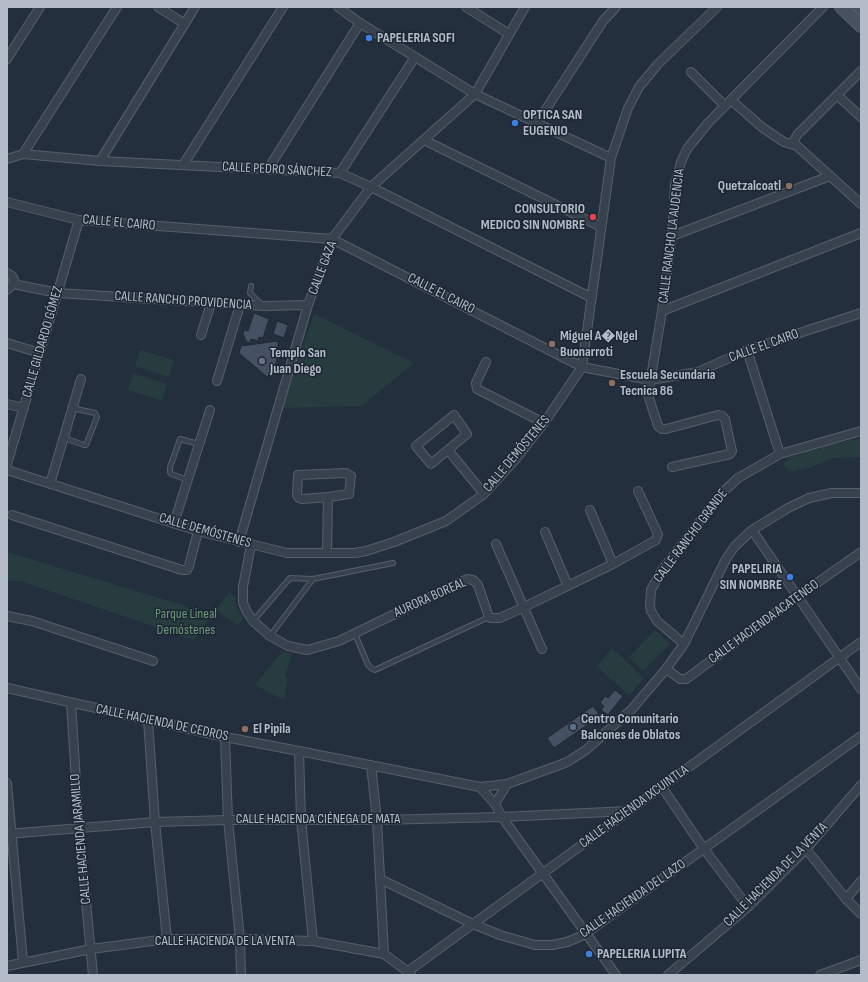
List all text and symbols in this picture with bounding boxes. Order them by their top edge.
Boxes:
place label: PAPELERIA SOFI [377,30,455,46]
marker: PAPELERIA SOFI [364,33,374,43]
place label: OPTICA SAN EUGENIO [523,107,582,140]
marker: OPTICA SAN EUGENIO [510,118,520,128]
street label: CALLE PEDRO SÁNCHEZ [222,159,332,181]
street label: CALLE RANCHO LA AUDENCIA [655,168,689,304]
place label: Quetzalcoatl [718,178,781,194]
marker: Quetzalcoatl [784,181,794,191]
place label: CONSULTORIO MEDICO SIN NOMBRE [481,201,585,234]
street label: CALLE EL CAIRO [82,211,156,235]
marker: CONSULTORIO MEDICO SIN NOMBRE [588,212,598,222]
street label: CALLE GAZA [305,239,341,297]
street label: CALLE EL CAIRO [405,270,477,318]
street label: CALLE GILDARDO GÓMEZ [19,284,67,400]
street label: CALLE RANCHO PROVIDENCIA [114,288,252,314]
street label: CALLE EL CAIRO [727,326,801,366]
place label: Miguel A�Ngel Buonarroti [560,328,637,360]
marker: Miguel A�Ngel Buonarroti [547,339,557,349]
place label: Templo San Juan Diego [270,345,326,378]
marker: Templo San Juan Diego [257,356,267,366]
place label: Escuela Secundaria Tecnica 86 [620,367,715,400]
marker: Escuela Secundaria Tecnica 86 [607,378,617,388]
street label: CALLE DEMÓSTENES [480,412,554,496]
street label: CALLE RANCHO GRANDE [650,486,732,586]
street label: CALLE DEMÓSTENES [157,510,253,552]
place label: PAPELIRIA SIN NOMBRE [720,561,782,594]
marker: PAPELIRIA SIN NOMBRE [785,572,795,582]
street label: AURORA BOREAL [391,575,469,621]
street label: CALLE HACIENDA ACATENGO [706,576,822,668]
park label: Parque Lineal Demóstenes [155,606,217,638]
street label: CALLE HACIENDA DE CEDROS [94,701,230,745]
place label: Centro Comunitario Balcones de Oblatos [581,711,680,744]
place label: El Pipila [253,721,291,737]
marker: Centro Comunitario Balcones de Oblatos [568,722,578,732]
marker: El Pipila [240,724,250,734]
street label: CALLE HACIENDA IXCUINTLA [576,762,692,852]
street label: CALLE HACIENDA JARAMILLO [67,773,95,905]
street label: CALLE HACIENDA CIÉNEGA DE MATA [236,811,400,827]
street label: CALLE HACIENDA DE LA VENTA [720,819,832,931]
street label: CALLE HACIENDA DEL LAZO [577,856,689,942]
street label: CALLE HACIENDA DE LA VENTA [155,933,295,949]
place label: PAPELERIA LUPITA [597,946,687,962]
marker: PAPELERIA LUPITA [584,949,594,959]

